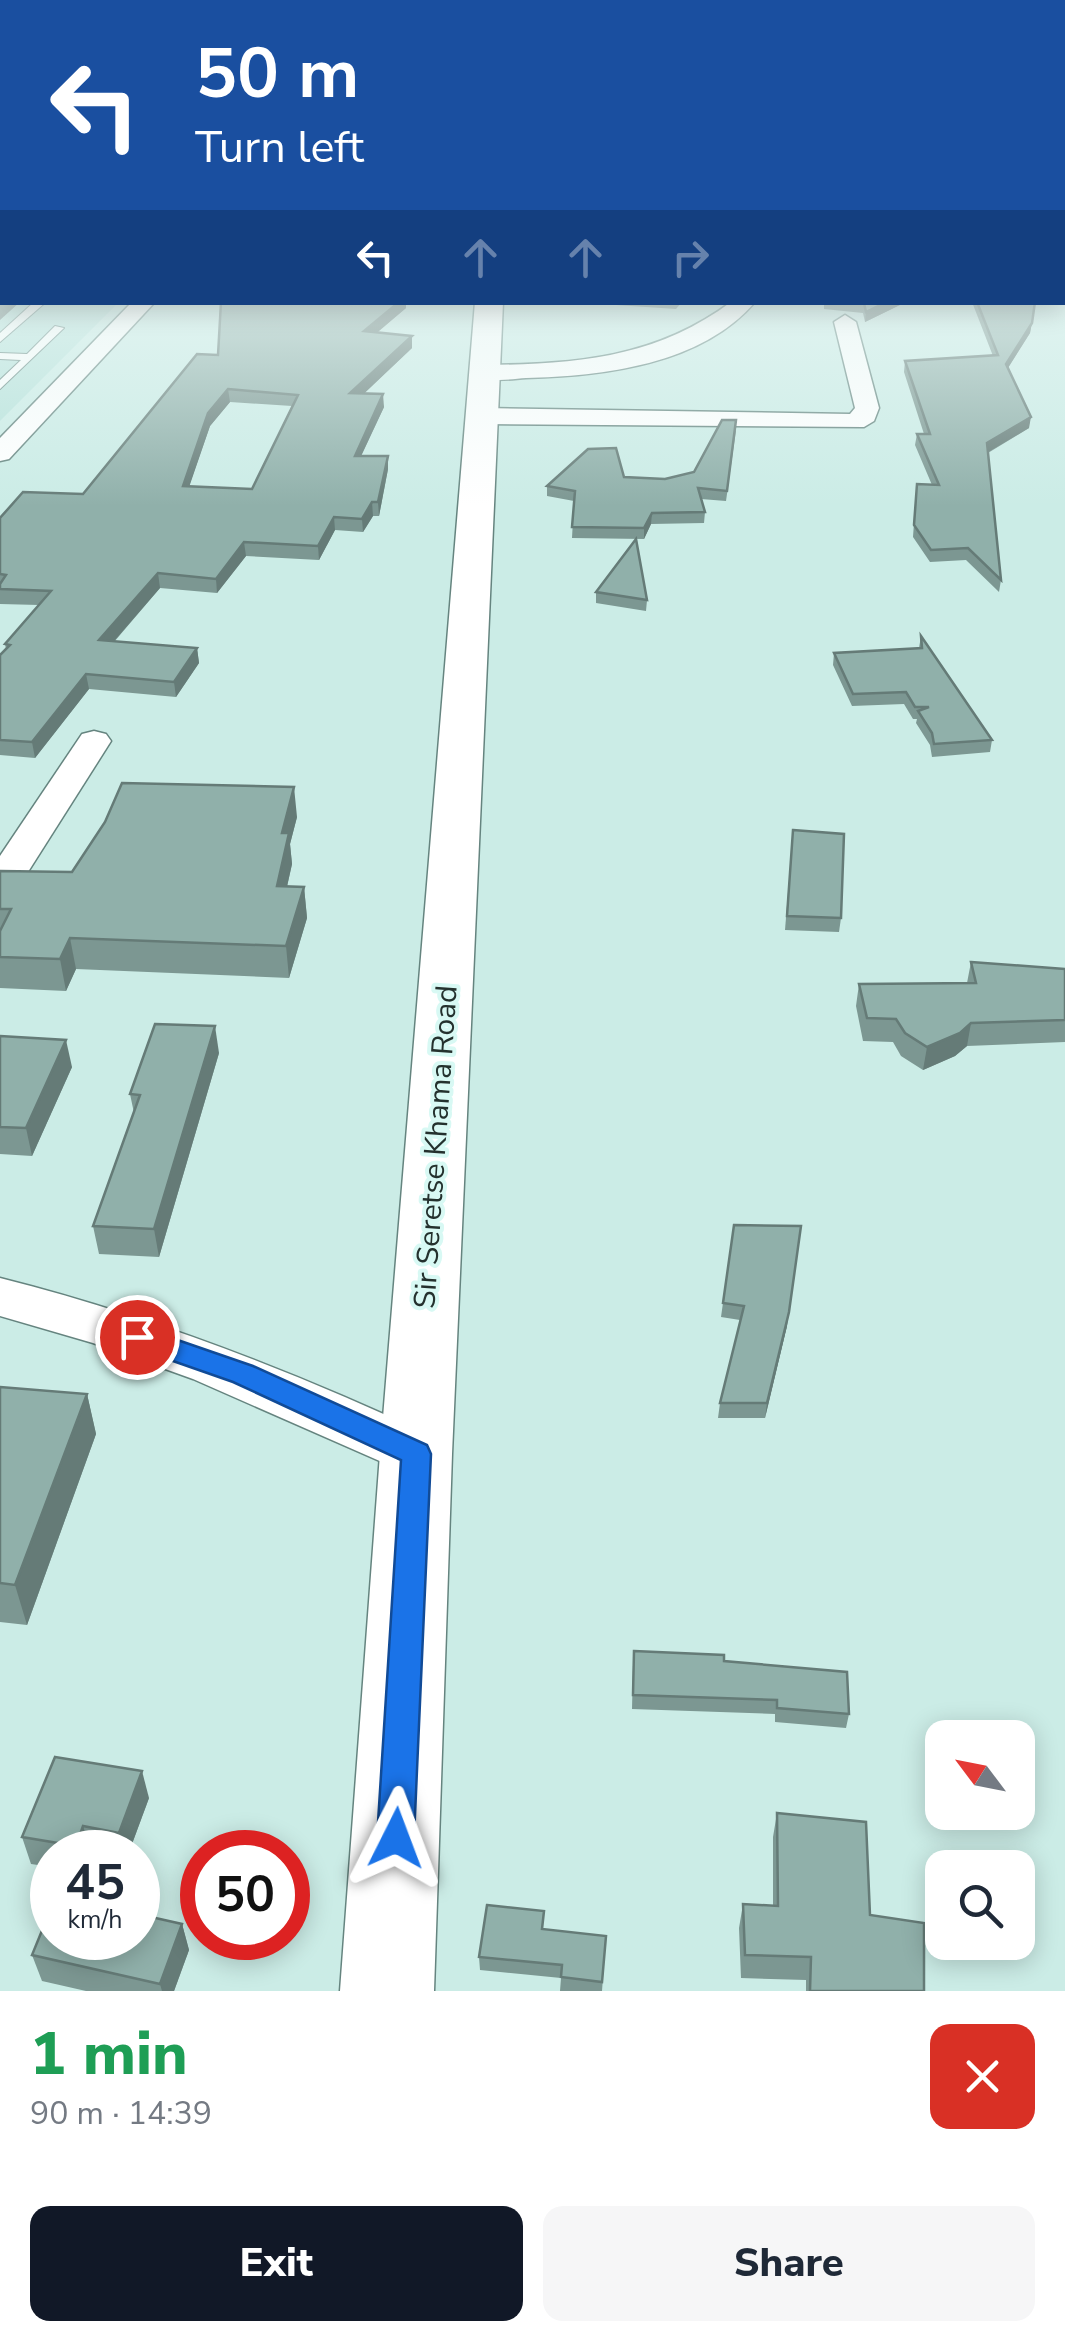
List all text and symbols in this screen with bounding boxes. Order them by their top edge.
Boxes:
text: 50 m [195,26,359,122]
icon: left [30,40,160,170]
text: Turn left [195,117,364,178]
icon: left [348,230,403,285]
icon: ahead [453,230,508,285]
icon: ahead [558,230,613,285]
icon: right [663,230,718,285]
street label: Sir Seretse Khama Road [404,984,468,1310]
pin [95,1295,180,1380]
icon: arrive [110,1310,165,1365]
north arrow [925,1720,1035,1830]
map controls [925,1720,1035,1960]
position arrow [344,1786,448,1890]
speed limit sign: 50 [180,1830,310,1960]
text: 45 [65,1848,125,1917]
button: search [925,1850,1035,1960]
text: km/h [67,1903,123,1937]
text: 1 min [30,2013,188,2095]
button: close [930,2024,1035,2129]
text: 90 m · 14:39 [30,2092,212,2135]
button: Exit [30,2206,523,2321]
button: Share [543,2206,1035,2321]

